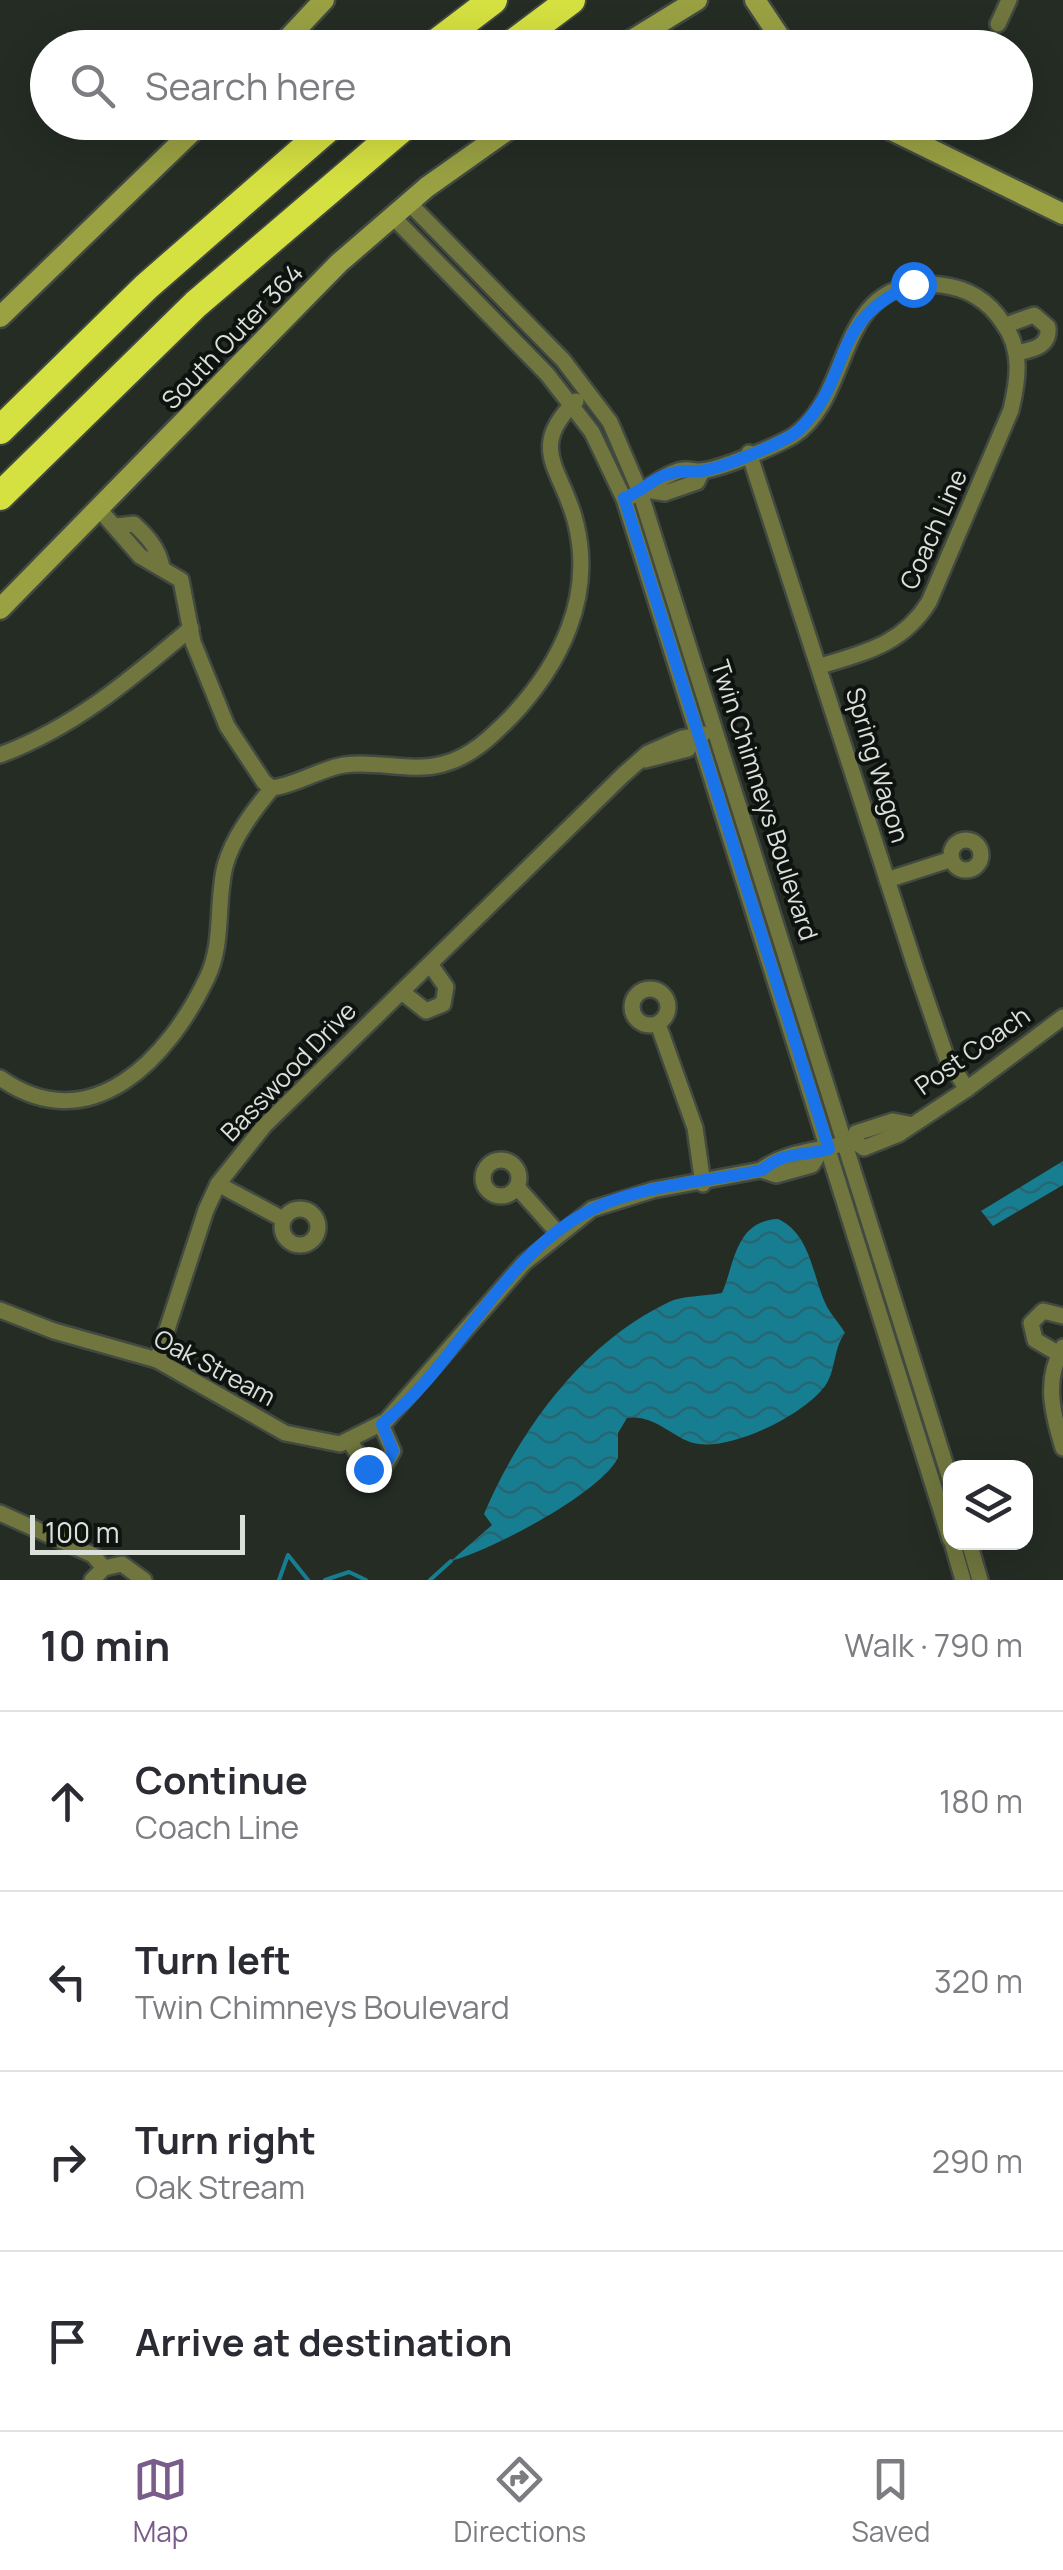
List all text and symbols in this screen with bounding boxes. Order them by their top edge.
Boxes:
search box [30,30,1033,140]
icon: search [65,58,120,113]
text: Search here [145,59,356,111]
street label: South Outer 364 [153,255,311,417]
route start [891,262,937,308]
street label: Coach Line [891,463,975,595]
street label: Twin Chimneys Boulevard [703,655,827,945]
street label: Spring Wagon [838,683,918,847]
street label: Basswood Drive [212,994,364,1148]
street label: Post Coach [907,997,1037,1103]
street label: Oak Stream [148,1320,282,1414]
route end [346,1447,392,1493]
map controls [943,1460,1033,1550]
button: layers [943,1460,1033,1550]
scale bar [30,1510,245,1554]
text: 100 m [45,1513,119,1551]
text: 10 min [40,1616,170,1674]
text: Walk · 790 m [844,1623,1023,1667]
text: Continue [135,1753,308,1805]
icon: ahead [40,1774,95,1829]
text: 180 m [939,1779,1023,1823]
text: Coach Line [135,1805,299,1849]
text: Turn left [135,1933,291,1985]
icon: left [40,1954,95,2009]
text: 320 m [934,1959,1023,2003]
text: Twin Chimneys Boulevard [135,1985,510,2029]
text: Turn right [135,2113,316,2165]
icon: right [40,2134,95,2189]
text: 290 m [932,2139,1023,2183]
text: Oak Stream [135,2165,305,2209]
icon: arrive [40,2314,95,2369]
text: Arrive at destination [135,2315,512,2367]
tab: Map [133,2452,188,2550]
tab: Directions [454,2452,586,2550]
tab: Saved [851,2452,930,2550]

